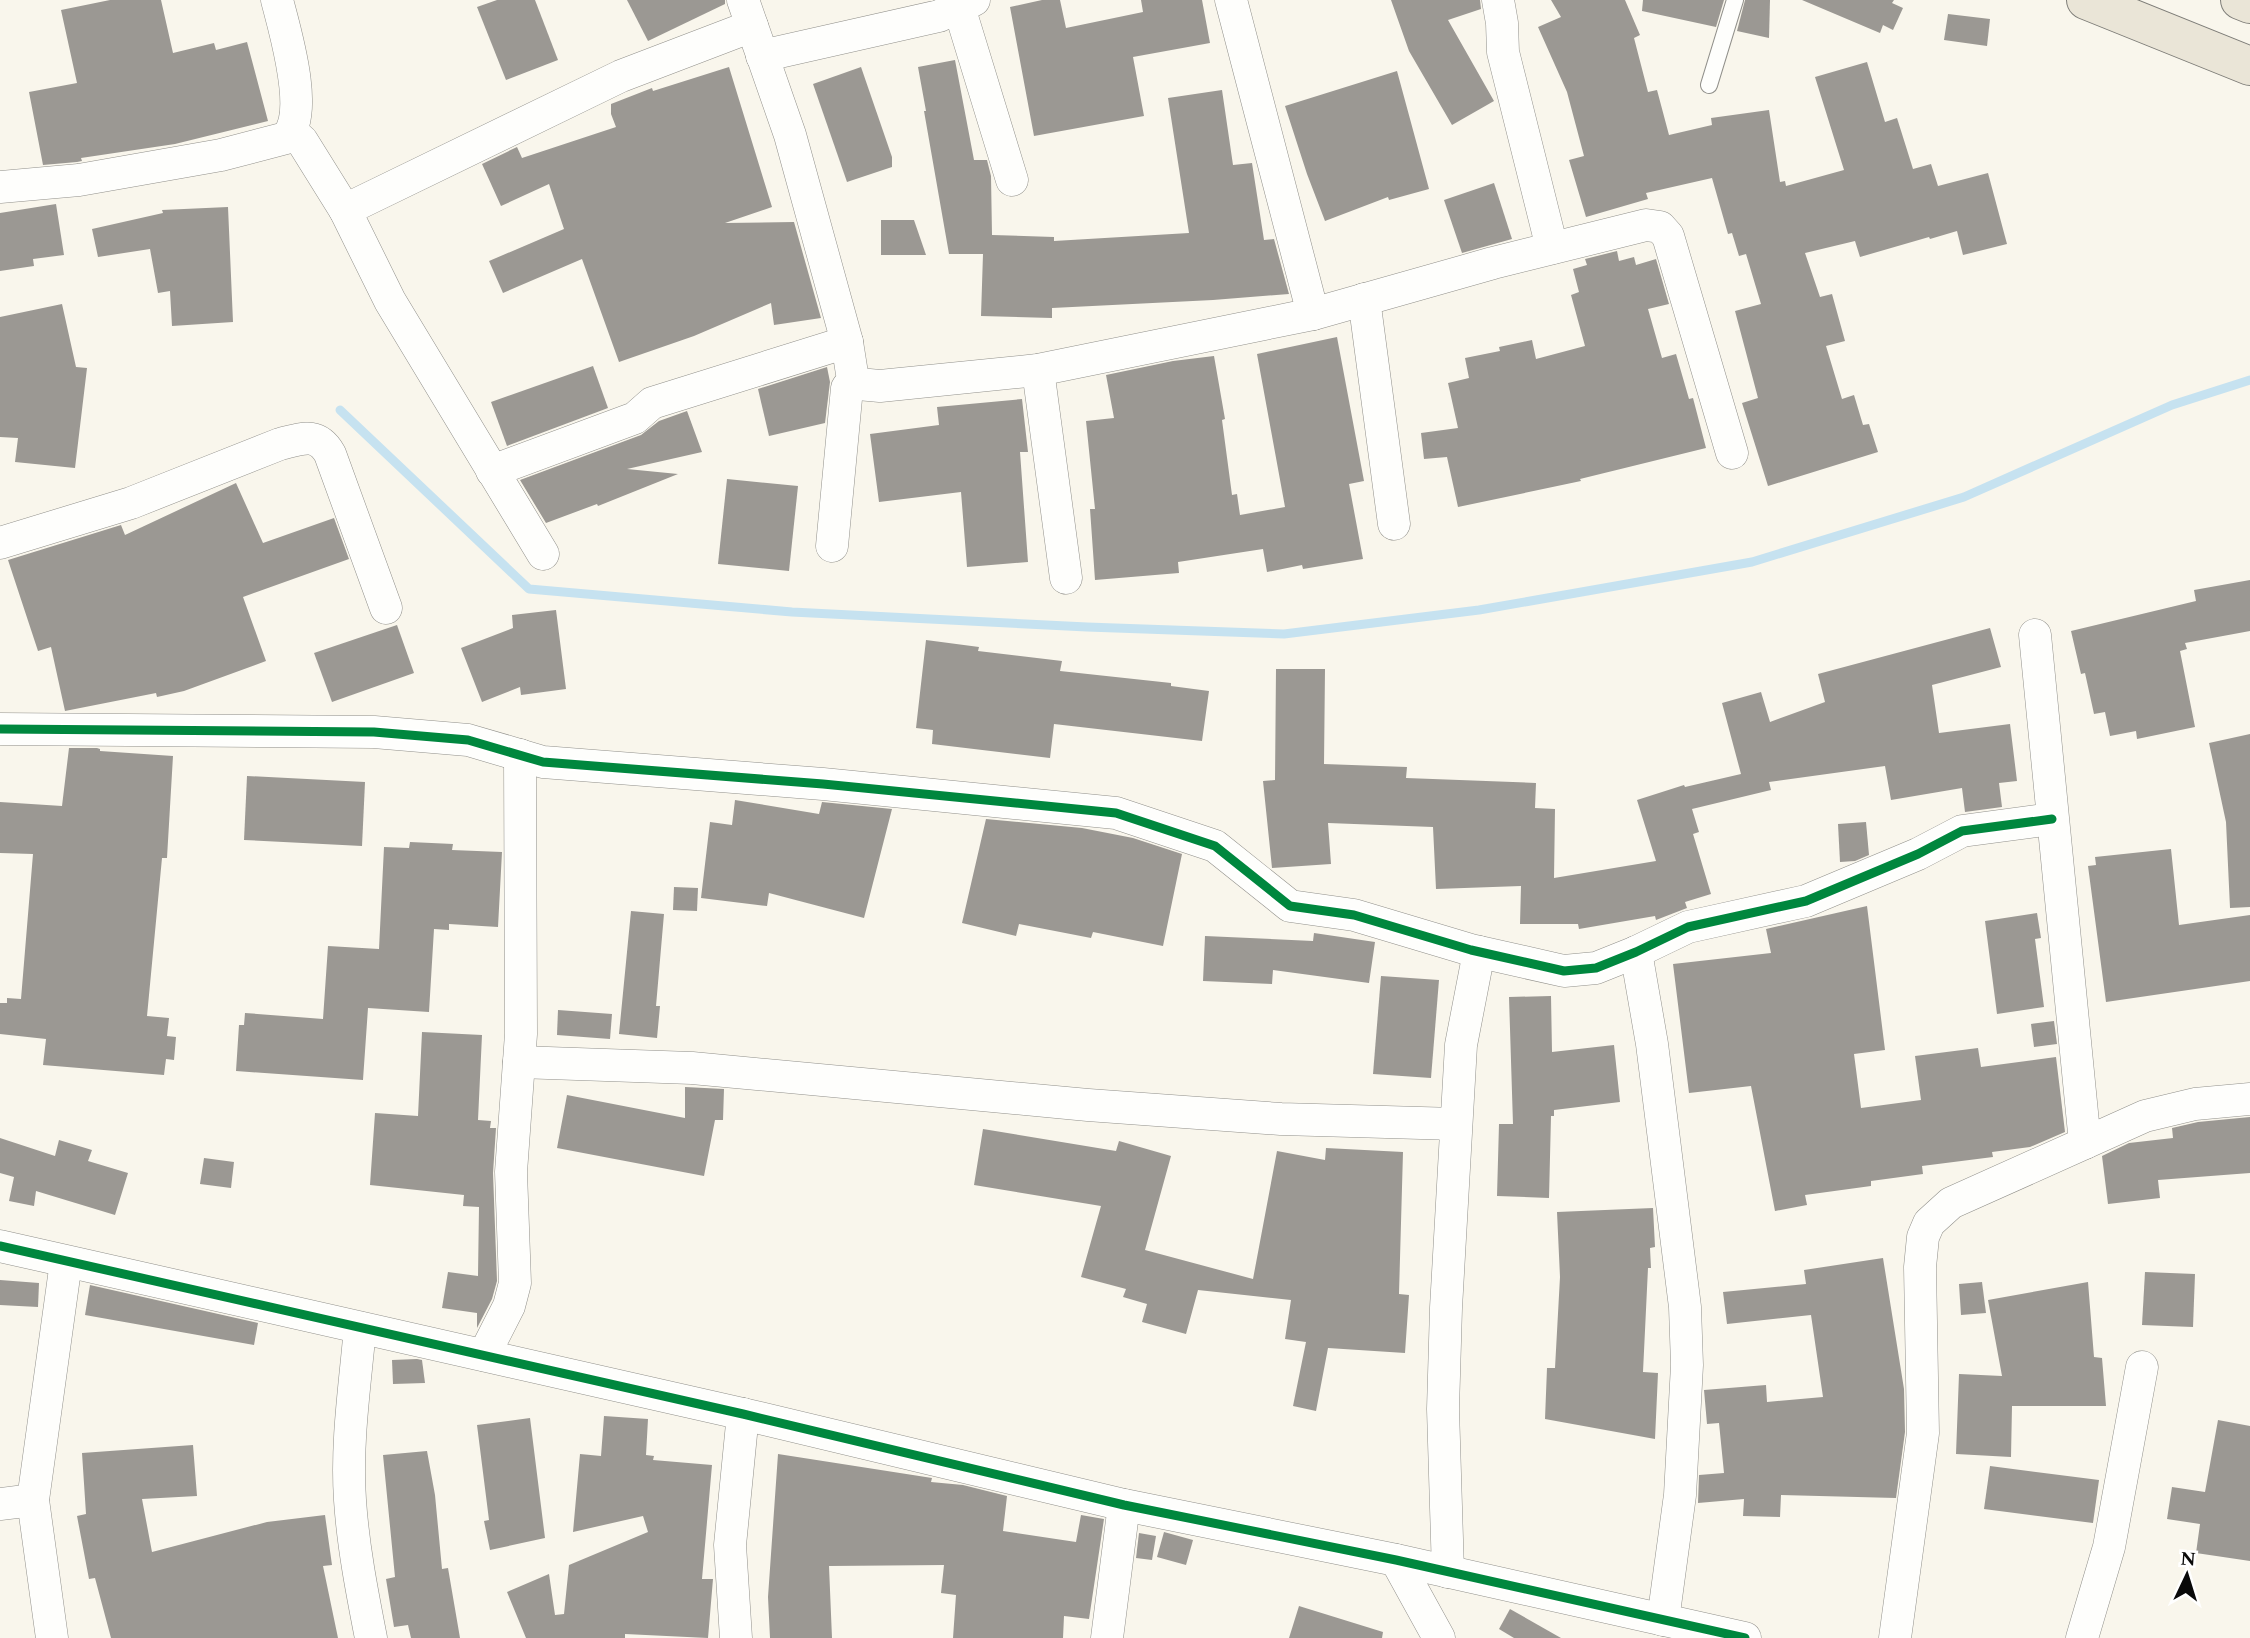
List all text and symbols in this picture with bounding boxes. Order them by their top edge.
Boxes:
north arrow [2152,1540,2222,1610]
text: N [2179,1545,2197,1575]

